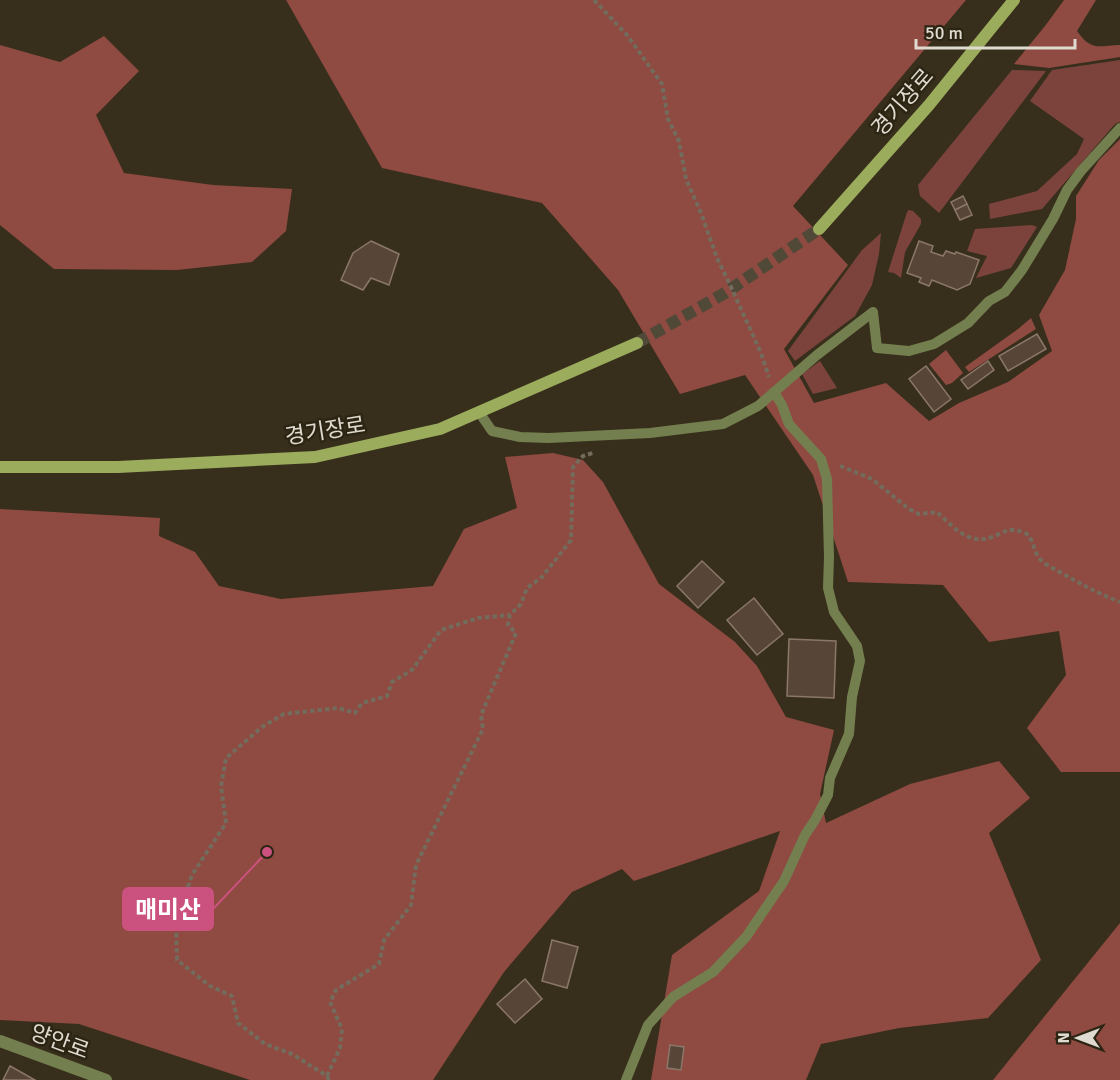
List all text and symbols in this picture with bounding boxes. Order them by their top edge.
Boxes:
scale bar [916,12,1075,50]
text: 50 m [925,22,963,44]
street label: 경기장로 [866,63,939,142]
street label: 경기장로 [283,411,367,450]
callout: 매미산 [123,888,213,930]
text: 매미산 [135,895,201,925]
north arrow [1048,1008,1108,1068]
street label: 양안로 [27,1018,93,1065]
text: N [1054,1032,1074,1044]

